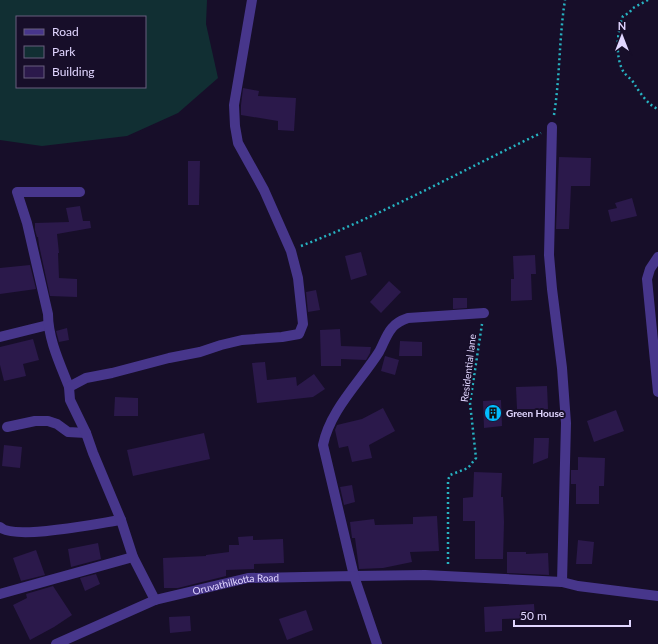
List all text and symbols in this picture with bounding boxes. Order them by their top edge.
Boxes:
legend [16,16,146,88]
north arrow [602,16,642,56]
text: N [618,19,626,32]
text: Road [52,24,79,39]
text: Park [52,44,76,59]
text: Building [52,64,95,79]
street label: Residential lane [458,333,478,403]
building icon: Green House [483,403,503,423]
place label: Green House [506,407,565,419]
street label: Oruvathilkotta Road [191,571,279,597]
scale bar [514,602,630,628]
text: 50 m [520,608,547,623]

